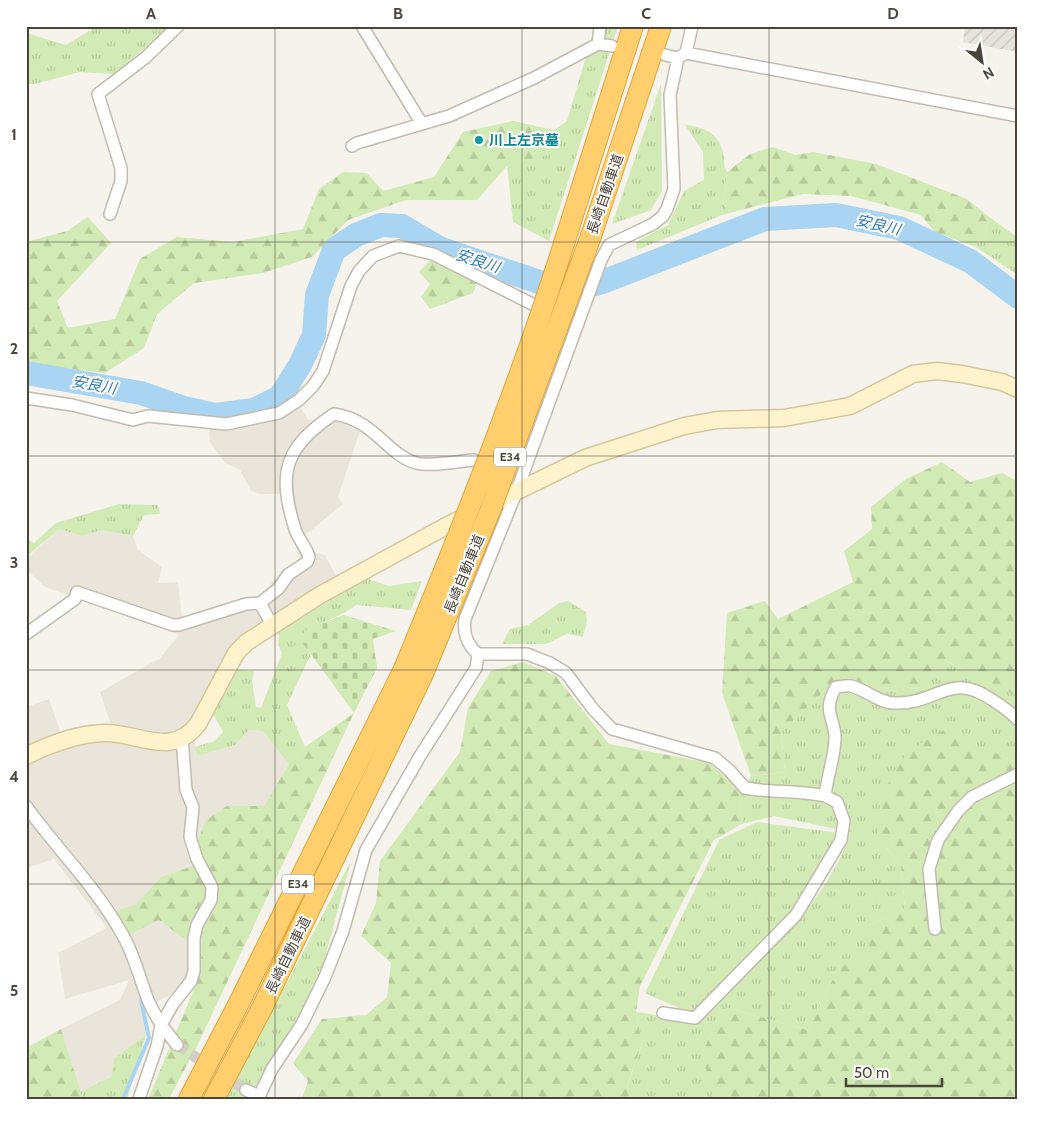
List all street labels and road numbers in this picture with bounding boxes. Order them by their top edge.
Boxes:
street label: 長崎自動車道 [583,151,627,237]
road number: E34 [494,448,526,467]
street label: 長崎自動車道 [440,532,488,616]
road number: E34 [282,874,314,894]
street label: 長崎自動車道 [261,913,315,997]

